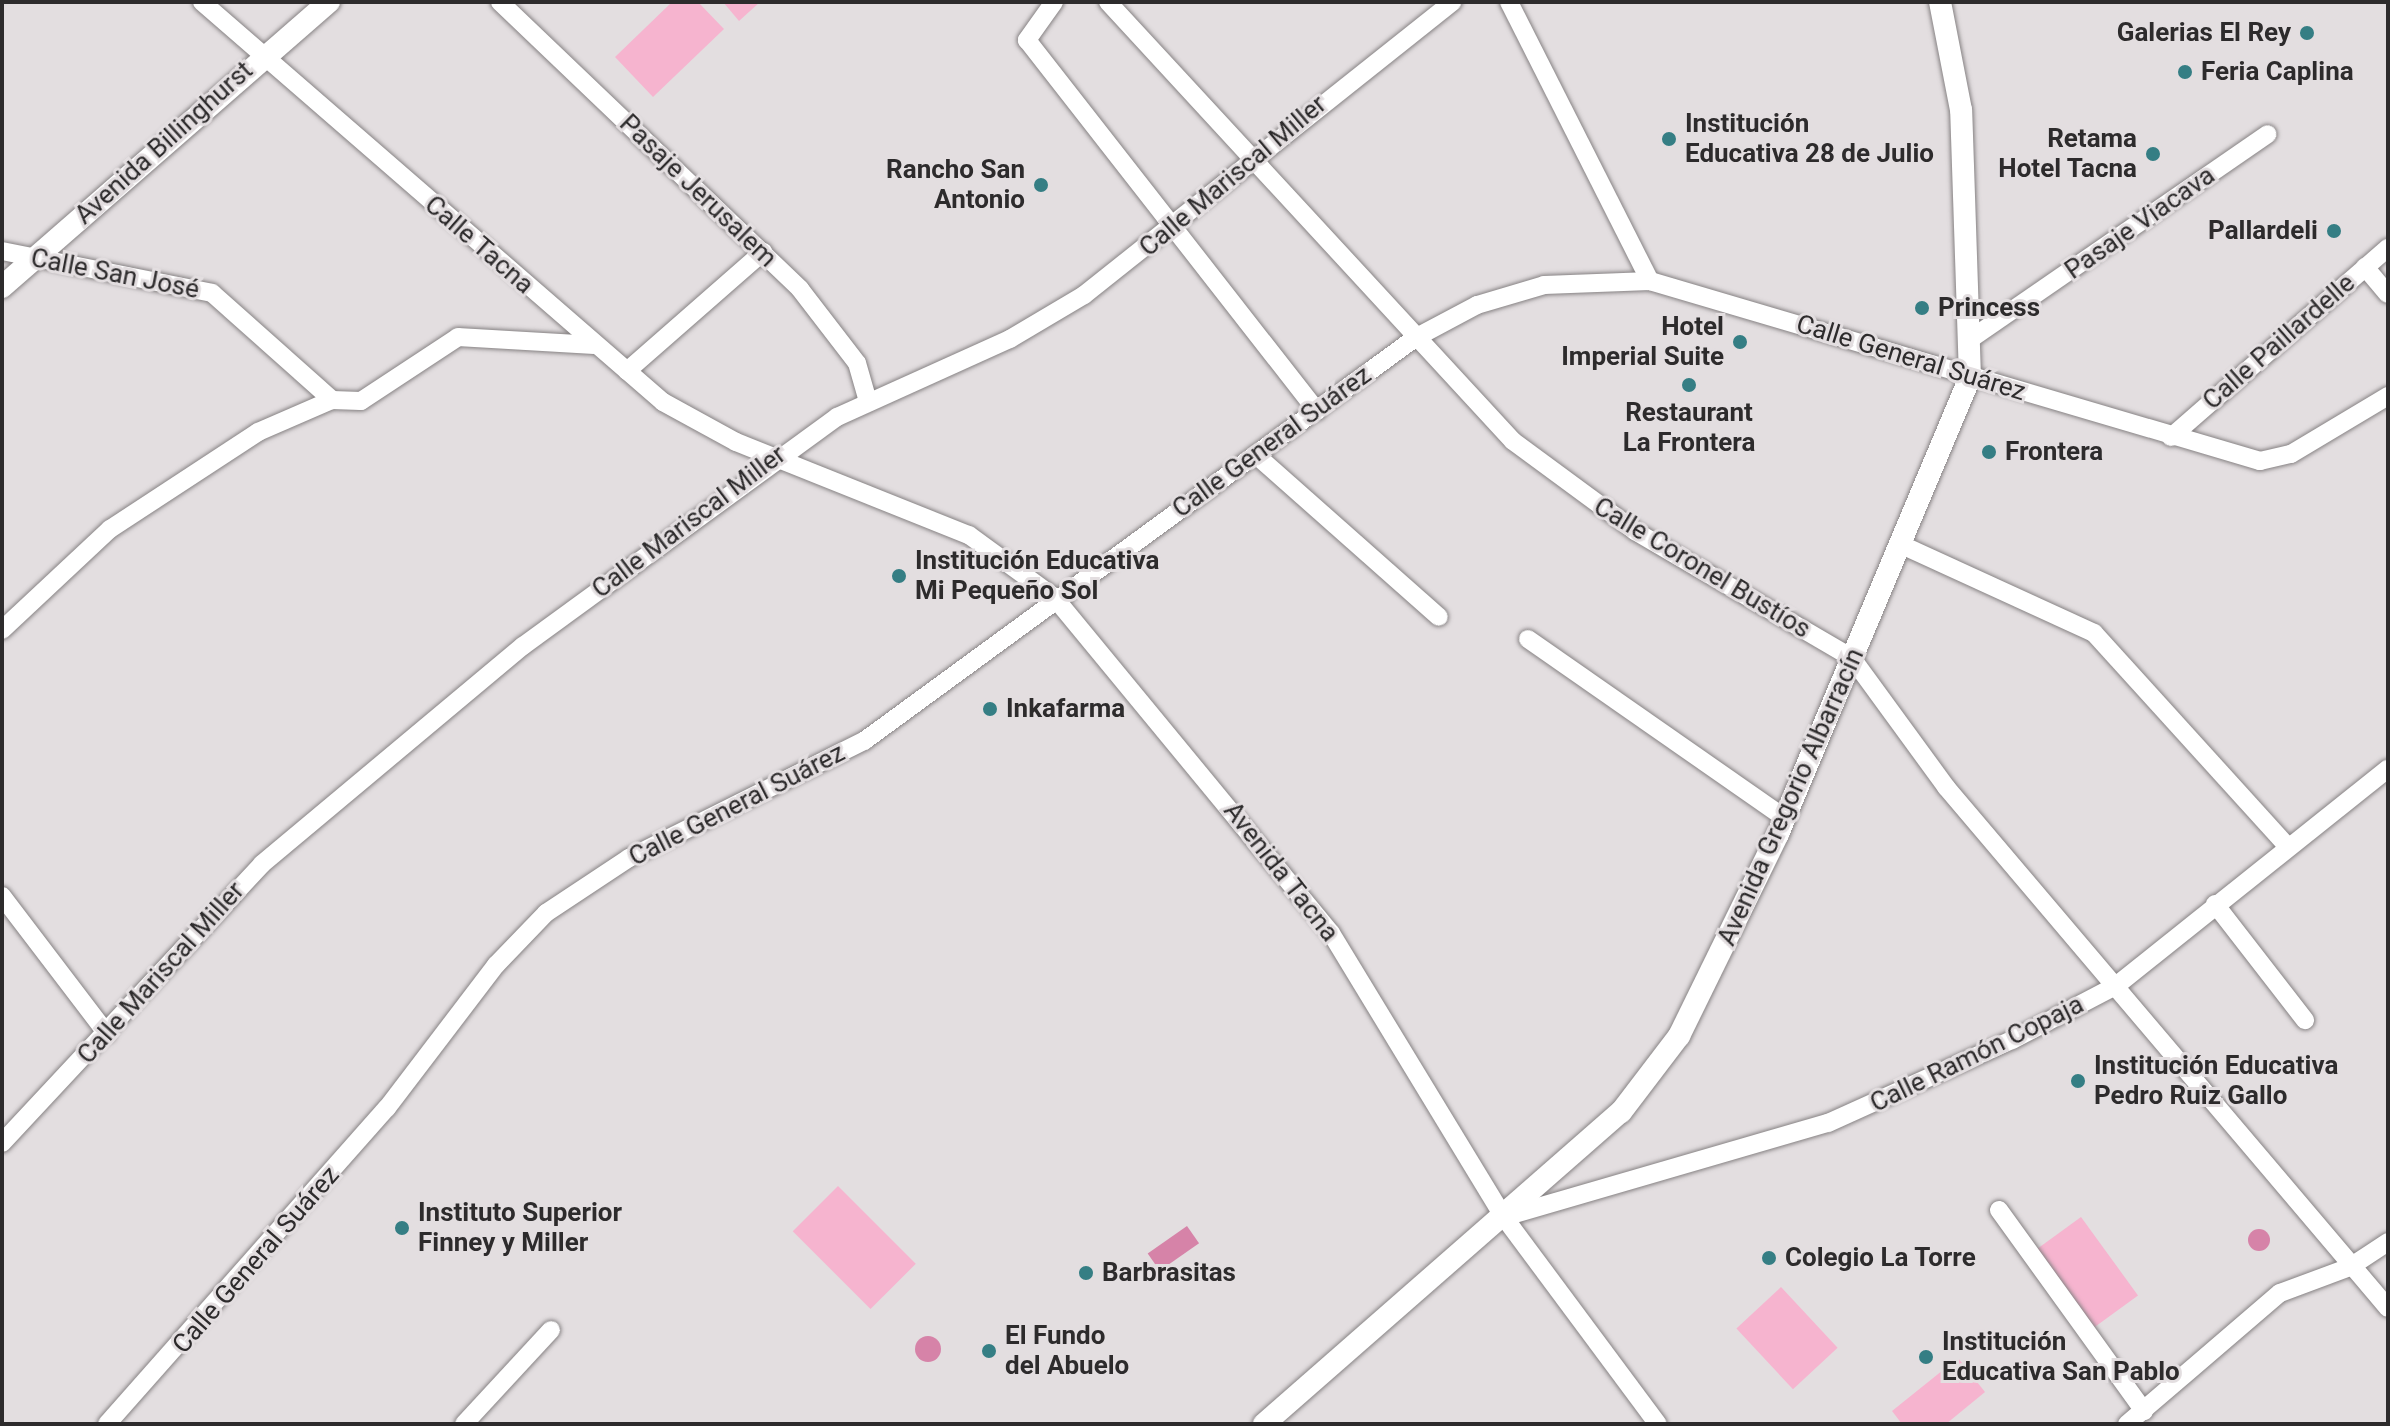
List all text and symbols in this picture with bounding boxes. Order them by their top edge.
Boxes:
place label: Galerias El Rey [2117,17,2291,49]
marker: Galerias El Rey [2298,24,2316,42]
street label: Avenida Billinghurst [69,55,259,231]
place label: Feria Caplina [2201,56,2354,88]
marker: Feria Caplina [2176,63,2194,81]
street label: Calle Mariscal Miller [1133,89,1333,263]
street label: Pasaje Jerusalem [613,108,783,274]
place label: Institución Educativa 28 de Julio [1685,108,1934,170]
place label: Retama Hotel Tacna [1998,123,2137,184]
marker: Institución Educativa 28 de Julio [1660,130,1678,148]
marker: Retama Hotel Tacna [2144,145,2162,163]
place label: Rancho San Antonio [886,154,1025,216]
street label: Pasaje Viacava [2059,160,2221,286]
marker: Rancho San Antonio [1032,176,1050,194]
street label: Calle Tacna [418,189,540,301]
place label: Pallardeli [2208,215,2318,247]
marker: Pallardeli [2325,222,2343,240]
street label: Calle San José [28,242,202,306]
street label: Calle Paillardelle [2197,268,2361,416]
place label: Princess [1938,292,2040,324]
marker: Princess [1913,299,1931,317]
street label: Calle General Suárez [1793,308,2029,408]
place label: Hotel Imperial Suite [1561,311,1724,372]
marker: Hotel Imperial Suite [1731,333,1749,351]
street label: Calle General Suárez [1167,359,1377,525]
marker: Restaurant La Frontera [1680,376,1698,394]
place label: Restaurant La Frontera [1623,397,1755,458]
place label: Frontera [2005,436,2103,468]
street label: Calle Mariscal Miller [586,439,792,605]
marker: Frontera [1980,443,1998,461]
street label: Calle Coronel Bustíos [1588,491,1816,645]
place label: Institución Educativa Mi Pequeño Sol [915,545,1159,606]
marker: Institución Educativa Mi Pequeño Sol [890,567,908,585]
street label: Avenida Gregorio Albarracín [1711,644,1871,950]
place label: Inkafarma [1006,693,1125,725]
marker: Inkafarma [981,700,999,718]
street label: Calle General Suárez [624,737,850,873]
street label: Avenida Tacna [1217,796,1345,948]
street label: Calle Mariscal Miller [71,876,251,1070]
street label: Calle Ramón Copaja [1865,989,2089,1119]
place label: Institución Educativa Pedro Ruiz Gallo [2094,1050,2338,1112]
marker: Institución Educativa Pedro Ruiz Gallo [2069,1072,2087,1090]
street label: Calle General Suárez [166,1160,346,1360]
place label: Instituto Superior Finney y Miller [418,1197,622,1258]
marker: Instituto Superior Finney y Miller [393,1219,411,1237]
place label: Colegio La Torre [1785,1242,1976,1274]
marker: Colegio La Torre [1760,1249,1778,1267]
place label: Barbrasitas [1102,1257,1236,1289]
marker: Barbrasitas [1077,1264,1095,1282]
place label: El Fundo del Abuelo [1005,1320,1129,1382]
place label: Institución Educativa San Pablo [1942,1326,2180,1388]
marker: El Fundo del Abuelo [980,1342,998,1360]
marker: Institución Educativa San Pablo [1917,1348,1935,1366]

